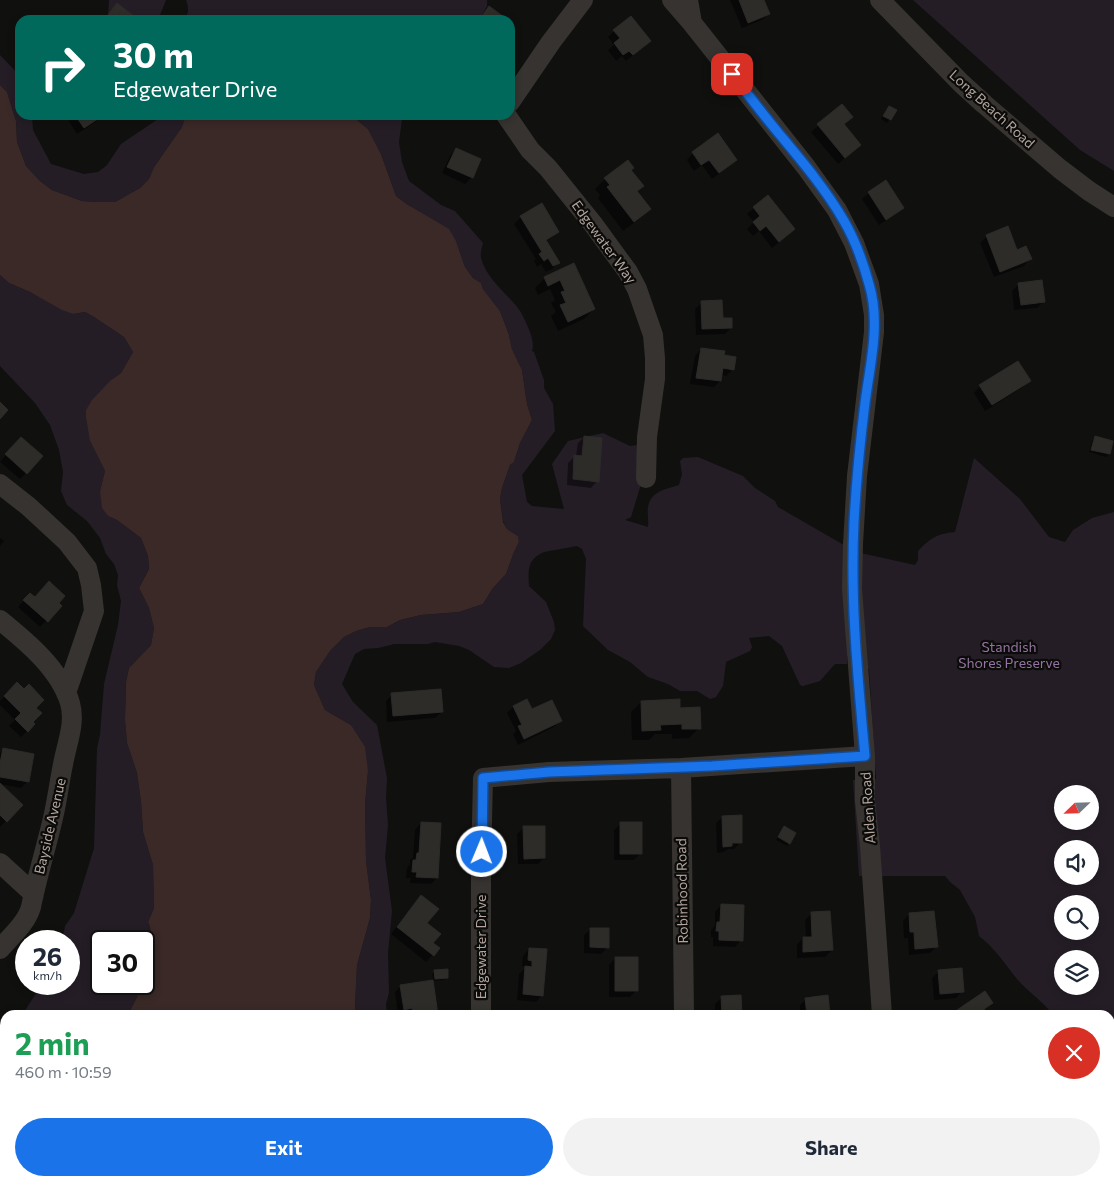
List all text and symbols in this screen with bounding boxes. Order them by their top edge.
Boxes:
text: 30 m [113,32,194,75]
icon: right [30,35,95,100]
pin [711,53,753,95]
icon: arrive [718,60,746,88]
street label: Long Beach Road [946,66,1038,151]
text: Edgewater Drive [113,75,277,102]
street label: Edgewater Way [569,197,640,287]
park label: Standish Shores Preserve [958,638,1060,671]
street label: Alden Road [857,771,878,845]
street label: Bayside Avenue [30,776,69,876]
north arrow [1054,785,1099,830]
map controls [1054,785,1099,995]
position arrow [455,825,507,877]
street label: Robinhood Road [672,838,691,944]
button: sound [1054,840,1099,885]
street label: Edgewater Drive [472,895,489,999]
button: search [1054,895,1099,940]
speed limit sign: 30 [90,930,155,995]
text: 26 [33,941,62,971]
button: layers [1054,950,1099,995]
text: km/h [33,968,62,982]
text: 2 min [15,1024,90,1061]
button: close [1048,1027,1100,1079]
text: 460 m · 10:59 [15,1062,112,1081]
button: Exit [15,1118,553,1176]
button: Share [563,1118,1100,1176]

